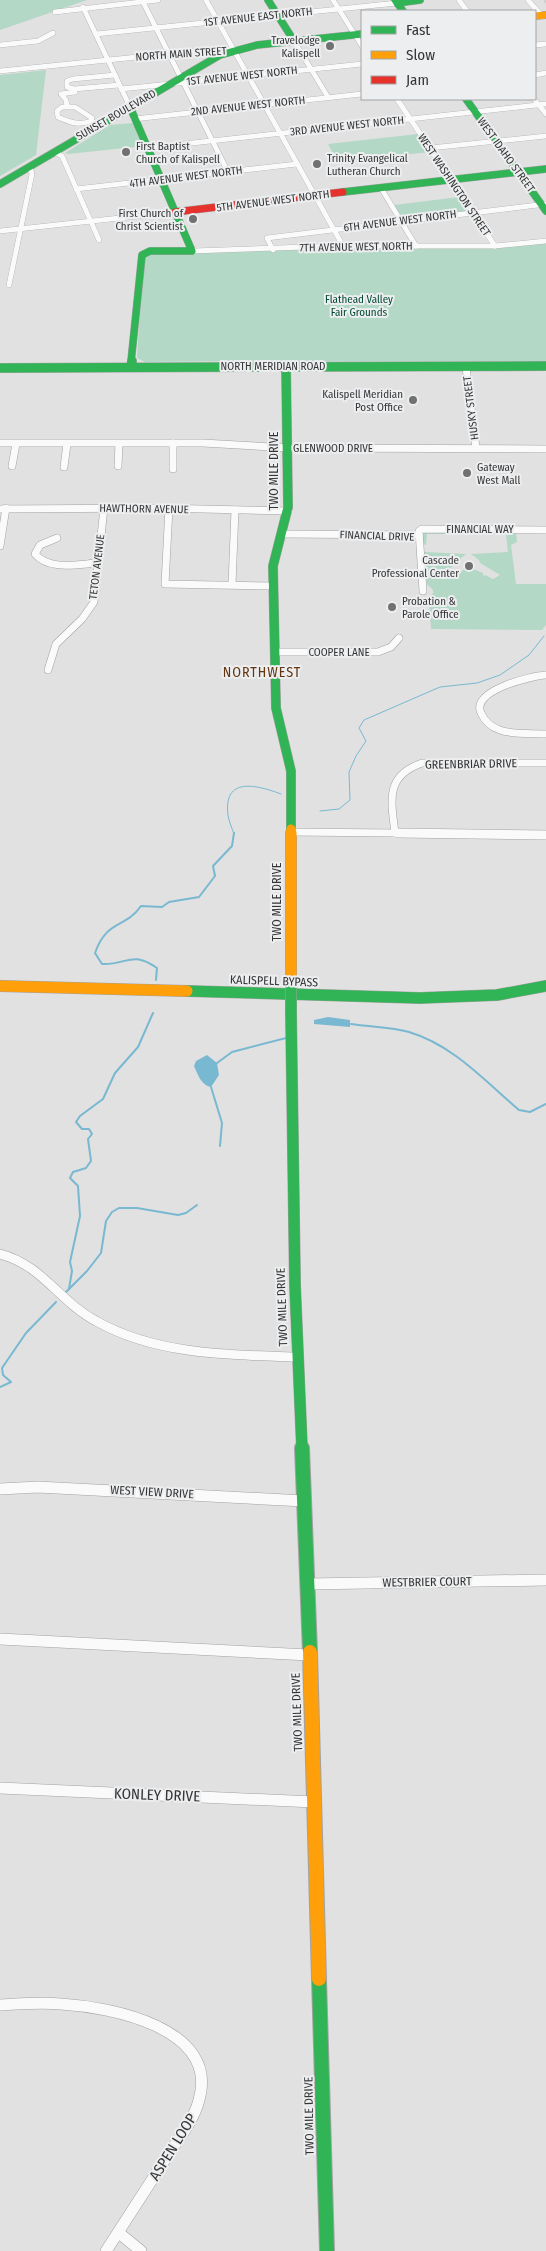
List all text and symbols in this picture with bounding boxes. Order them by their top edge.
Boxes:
street label: 1ST AVENUE EAST NORTH [203,5,313,29]
legend [361,10,536,100]
text: Fast [406,21,430,39]
place label: Travelodge Kalispell [271,34,320,60]
marker: Travelodge Kalispell [324,40,336,52]
street label: NORTH MAIN STREET [135,44,228,64]
text: Slow [406,46,435,64]
street label: 1ST AVENUE WEST NORTH [186,64,298,88]
text: Jam [406,71,429,89]
street label: SUNSET BOULEVARD [74,87,158,143]
street label: 2ND AVENUE WEST NORTH [190,94,306,118]
street label: 3RD AVENUE WEST NORTH [289,114,405,138]
street label: WEST IDAHO STREET [475,115,538,196]
street label: WEST WASHINGTON STREET [415,131,494,239]
place label: First Baptist Church of Kalispell [136,140,220,166]
marker: First Baptist Church of Kalispell [120,146,132,158]
place label: Trinity Evangelical Lutheran Church [327,152,408,178]
marker: Trinity Evangelical Lutheran Church [311,158,323,170]
street label: 4TH AVENUE WEST NORTH [129,164,243,190]
street label: 5TH AVENUE WEST NORTH [216,188,330,214]
place label: First Church of Christ Scientist [115,207,184,233]
street label: 6TH AVENUE WEST NORTH [343,208,457,234]
marker: First Church of Christ Scientist [187,213,199,225]
street label: 7TH AVENUE WEST NORTH [299,240,413,254]
park label: Flathead Valley Fair Grounds [325,293,393,319]
street label: NORTH MERIDIAN ROAD [221,360,325,373]
street label: HUSKY STREET [461,374,481,441]
place label: Kalispell Meridian Post Office [322,388,403,414]
marker: Kalispell Meridian Post Office [407,394,419,406]
street label: TWO MILE DRIVE [267,431,281,510]
street label: GLENWOOD DRIVE [293,442,373,455]
place label: Gateway West Mall [477,461,520,487]
marker: Gateway West Mall [461,467,473,479]
street label: HAWTHORN AVENUE [99,502,189,516]
street label: FINANCIAL WAY [446,523,514,536]
street label: FINANCIAL DRIVE [339,528,415,544]
street label: TETON AVENUE [87,534,107,600]
place label: Cascade Professional Center [372,554,459,580]
marker: Cascade Professional Center [463,560,475,572]
place label: Probation & Parole Office [402,595,459,621]
marker: Probation & Parole Office [386,601,398,613]
street label: COOPER LANE [308,646,370,659]
district label: NORTHWEST [223,664,301,681]
street label: GREENBRIAR DRIVE [425,756,518,772]
street label: TWO MILE DRIVE [270,862,284,941]
street label: KALISPELL BYPASS [230,972,318,990]
street label: TWO MILE DRIVE [274,1267,290,1347]
street label: WEST VIEW DRIVE [110,1483,195,1501]
street label: WESTBRIER COURT [382,1574,472,1590]
street label: TWO MILE DRIVE [289,1672,305,1752]
street label: KONLEY DRIVE [114,1784,200,1806]
street label: TWO MILE DRIVE [301,2076,317,2155]
street label: ASPEN LOOP [145,2110,201,2184]

